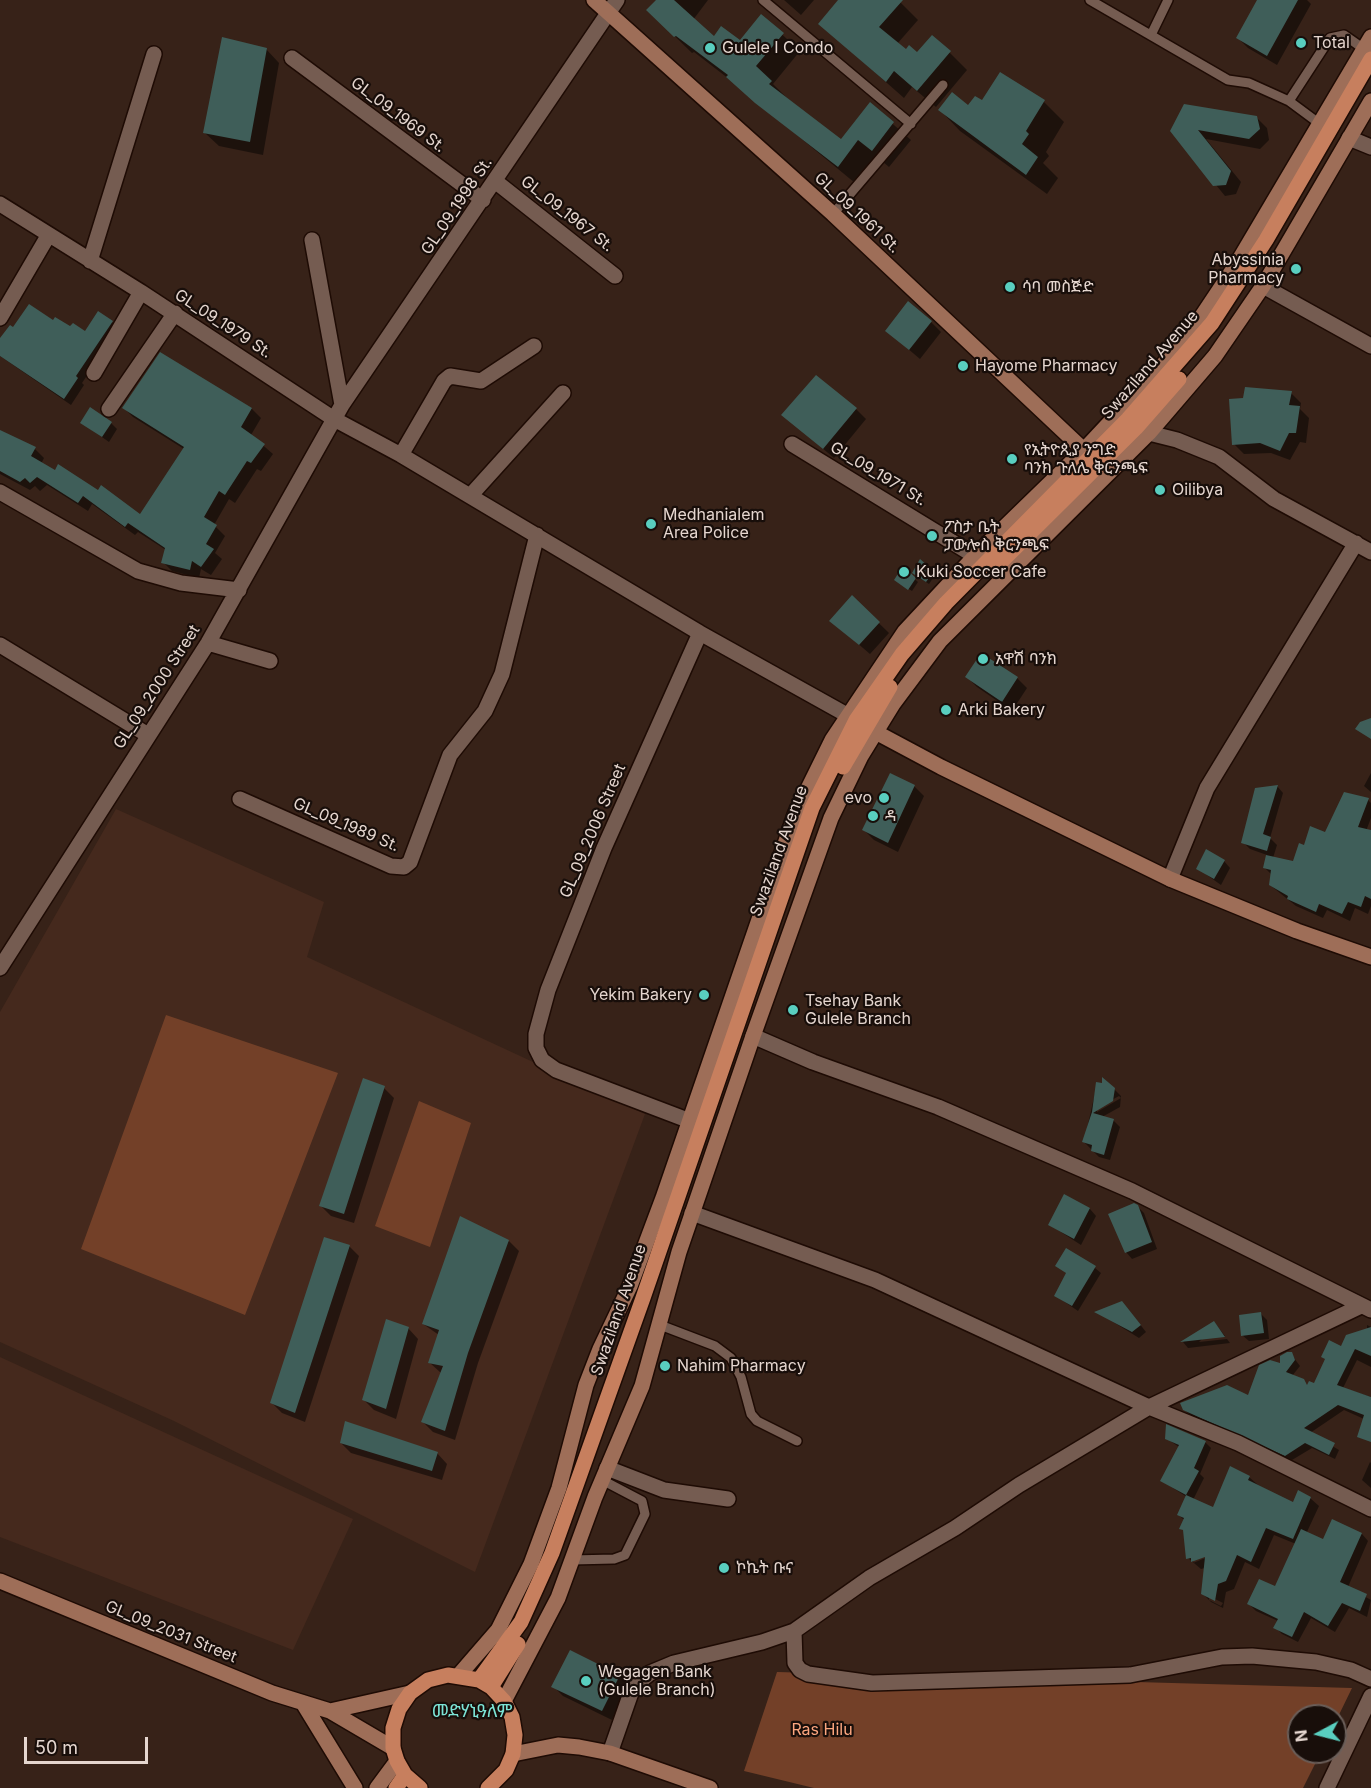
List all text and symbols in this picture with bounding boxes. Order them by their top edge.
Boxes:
place label: Total [1313,33,1350,53]
marker: Total [1294,36,1308,50]
place label: Gulele I Condo [722,38,833,58]
marker: Gulele I Condo [703,41,717,55]
street label: GL_09_1969 St. [347,73,449,157]
street label: GL_09_1998 St. [417,154,497,258]
street label: GL_09_1961 St. [810,169,904,257]
street label: GL_09_1967 St. [517,172,617,256]
place label: Abyssinia Pharmacy [1208,250,1284,288]
marker: Abyssinia Pharmacy [1289,262,1303,276]
place label: ሳባ መስጅድ [1022,277,1094,297]
marker: ሳባ መስጅድ [1003,280,1017,294]
street label: GL_09_1979 St. [171,285,275,363]
street label: Swaziland Avenue [1098,307,1202,423]
place label: Hayome Pharmacy [975,356,1118,376]
marker: Hayome Pharmacy [956,359,970,373]
street label: GL_09_1971 St. [826,438,930,510]
place label: የኢትዮጲያ ንግድ ባንክ ጉለሌ ቅርንጫፍ [1024,440,1148,478]
marker: የኢትዮጲያ ንግድ ባንክ ጉለሌ ቅርንጫፍ [1005,452,1019,466]
place label: Oilibya [1172,480,1223,500]
marker: Oilibya [1153,483,1167,497]
place label: Medhanialem Area Police [663,505,765,543]
marker: Medhanialem Area Police [644,517,658,531]
place label: ፖስታ ቤት ፓውሎስ ቅርንጫፍ [944,517,1049,555]
marker: ፖስታ ቤት ፓውሎስ ቅርንጫፍ [925,529,939,543]
place label: Kuki Soccer Cafe [916,562,1046,582]
marker: Kuki Soccer Cafe [897,565,911,579]
street label: GL_09_2000 Street [110,621,204,753]
place label: አዋሽ ባንክ [995,649,1057,669]
marker: አዋሽ ባንክ [976,652,990,666]
place label: Arki Bakery [958,700,1045,720]
marker: Arki Bakery [939,703,953,717]
street label: GL_09_2006 Street [556,761,630,901]
street label: Swaziland Avenue [746,783,812,919]
place label: evo [845,788,872,808]
marker: evo [877,791,891,805]
street label: GL_09_1989 St. [290,794,402,856]
place label: ዳ [885,806,896,826]
marker: ዳ [866,809,880,823]
place label: Yekim Bakery [589,985,692,1005]
marker: Yekim Bakery [697,988,711,1002]
place label: Tsehay Bank Gulele Branch [805,991,911,1029]
marker: Tsehay Bank Gulele Branch [786,1003,800,1017]
street label: Swaziland Avenue [587,1242,651,1378]
place label: Nahim Pharmacy [677,1356,806,1376]
marker: Nahim Pharmacy [658,1359,672,1373]
place label: ኮኬት ቡና [736,1558,793,1578]
marker: ኮኬት ቡና [717,1561,731,1575]
street label: GL_09_2031 Street [102,1597,240,1667]
place label: Wegagen Bank (Gulele Branch) [598,1662,716,1700]
marker: Wegagen Bank (Gulele Branch) [579,1674,593,1688]
district label: መድሃኒዓለም [432,1701,512,1723]
north arrow [1287,1704,1347,1764]
park label: Ras Hilu [791,1720,853,1740]
scale bar [27,1725,152,1763]
text: N [1290,1729,1312,1743]
text: 50 m [35,1737,78,1758]

